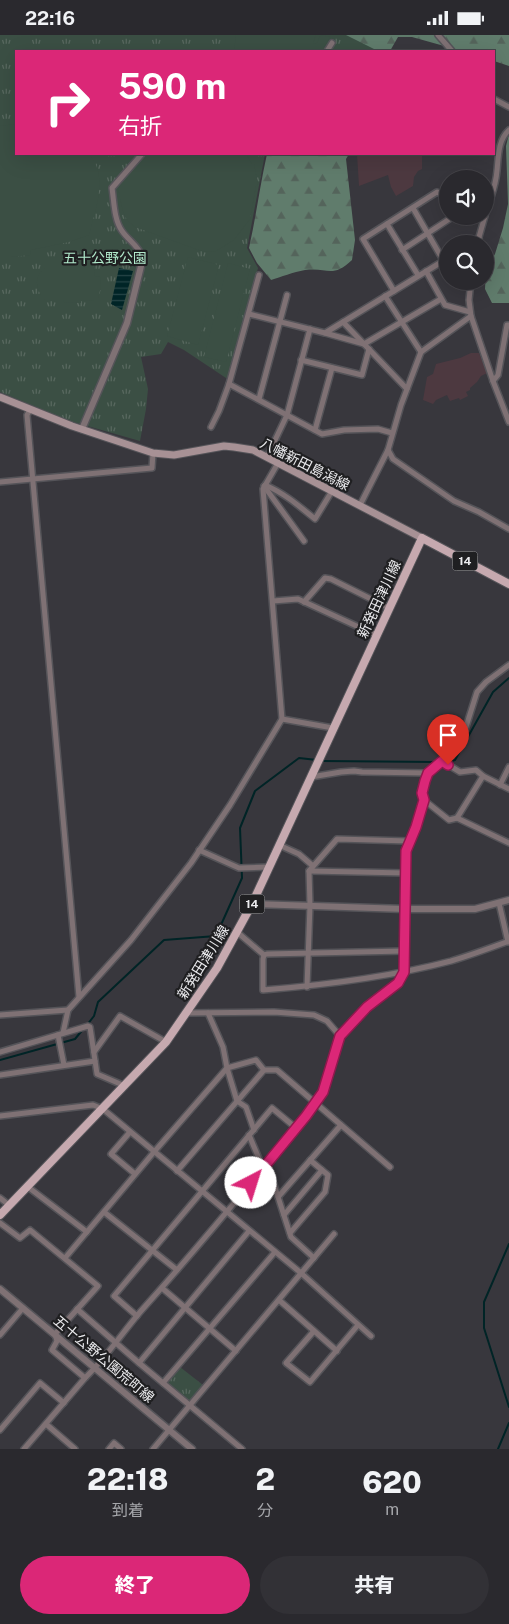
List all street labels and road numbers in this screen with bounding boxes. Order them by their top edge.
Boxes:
street label: 八幡新田島潟線 [258,435,352,493]
road number: 14 [452,551,478,571]
street label: 新発田津川線 [354,558,404,640]
road number: 14 [240,895,264,914]
street label: 新発田津川線 [174,922,232,1002]
street label: 五十公野公園荒町線 [51,1312,157,1406]

